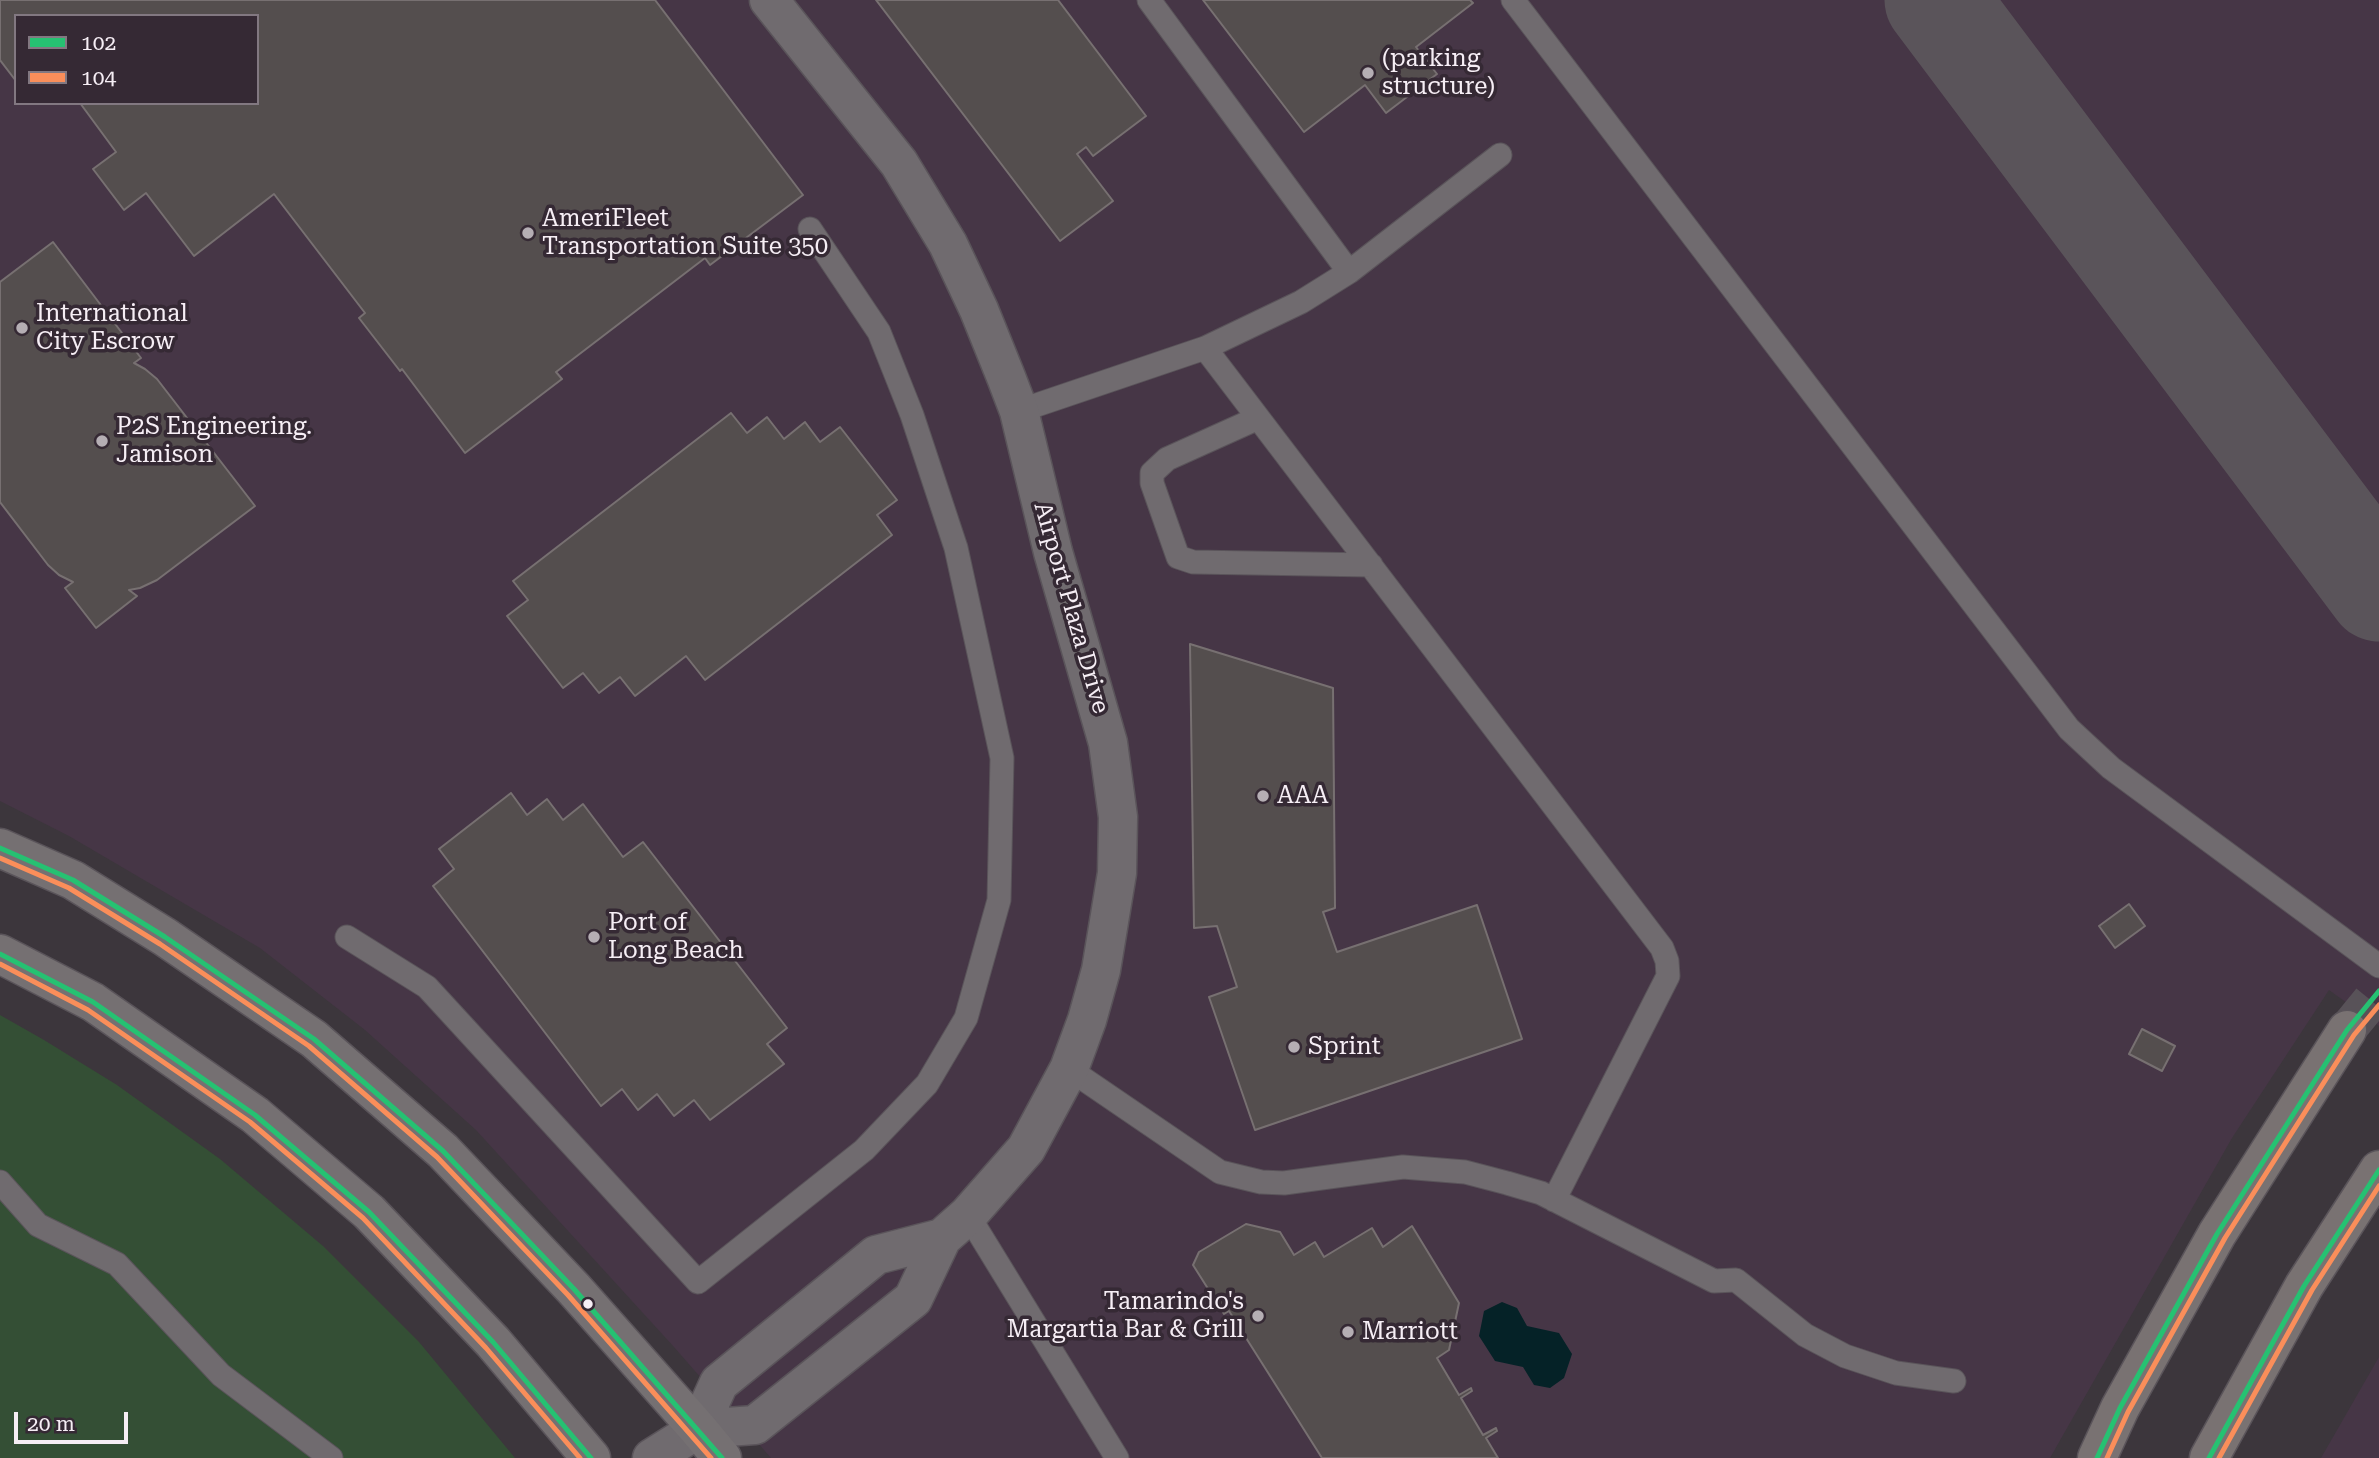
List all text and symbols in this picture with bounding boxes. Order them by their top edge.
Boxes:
legend [14,14,259,105]
text: 102 [81,31,116,55]
place label: (parking structure) [1382,45,1495,101]
marker: (parking structure) [1360,65,1376,81]
text: 104 [81,66,116,90]
place label: AmeriFleet Transportation Suite 350 [542,205,828,261]
marker: AmeriFleet Transportation Suite 350 [520,225,536,241]
place label: International City Escrow [36,300,188,356]
marker: International City Escrow [14,320,30,336]
place label: P2S Engineering. Jamison [116,413,312,469]
marker: P2S Engineering. Jamison [94,433,110,449]
street label: Airport Plaza Drive [1027,499,1115,717]
place label: AAA [1277,782,1329,810]
marker: AAA [1255,788,1271,804]
place label: Port of Long Beach [608,909,744,965]
marker: Port of Long Beach [586,929,602,945]
place label: Sprint [1308,1033,1381,1061]
marker: Sprint [1286,1039,1302,1055]
place label: Tamarindo's Margartia Bar & Grill [1007,1288,1244,1344]
unlabelled marker [581,1297,595,1311]
marker: Tamarindo's Margartia Bar & Grill [1250,1308,1266,1324]
place label: Marriott [1362,1318,1458,1346]
marker: Marriott [1340,1324,1356,1340]
scale bar [18,1398,131,1442]
text: 20 m [27,1412,75,1436]

